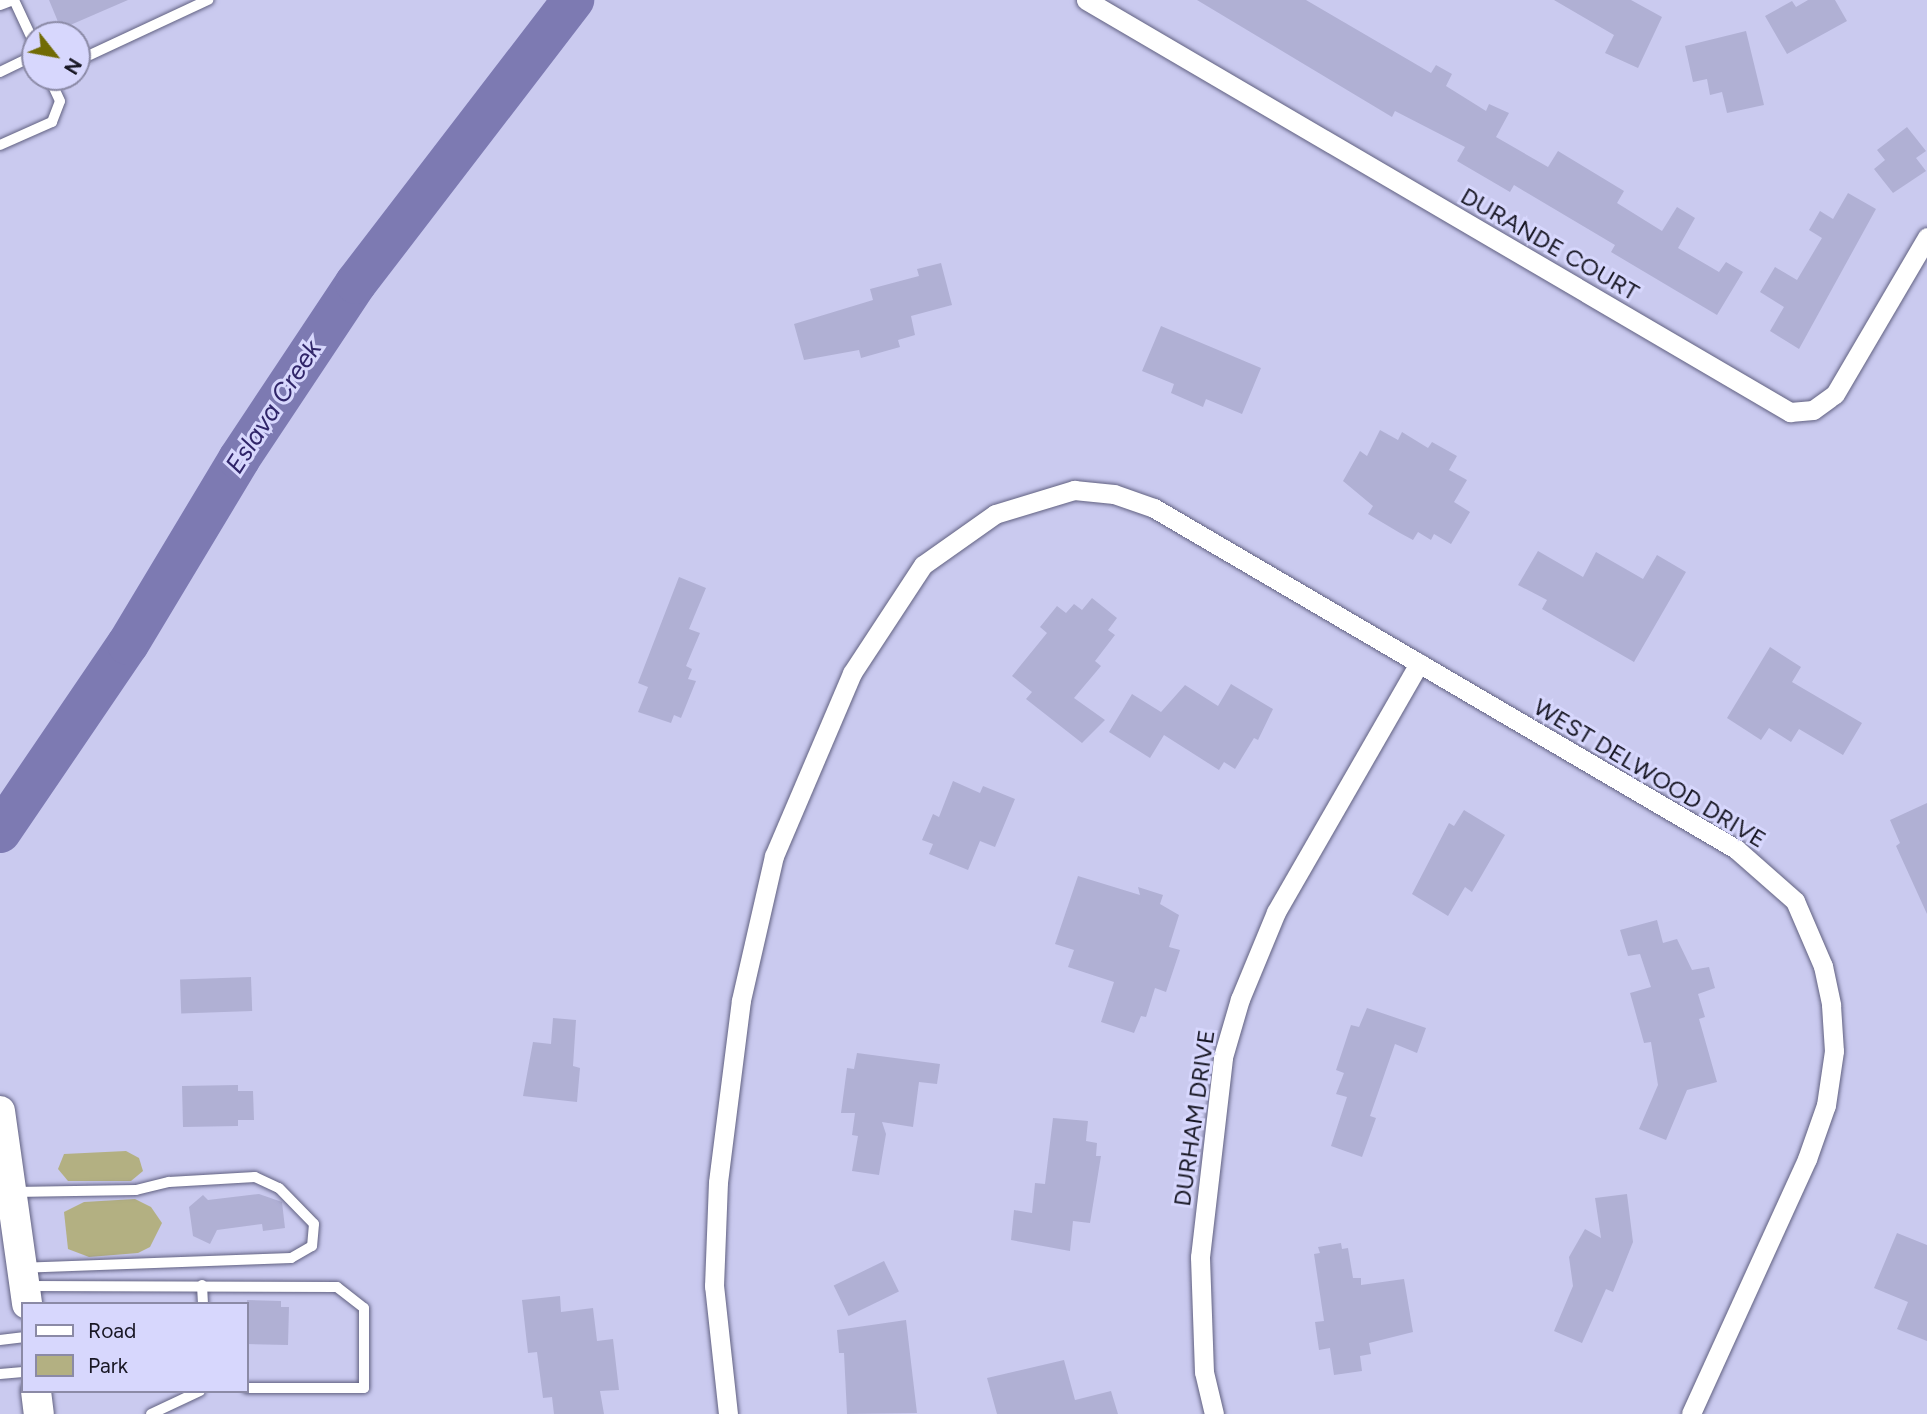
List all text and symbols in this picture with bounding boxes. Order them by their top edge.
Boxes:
north arrow [21,21,91,91]
text: N [59,54,86,78]
street label: DURANDE COURT [1456,181,1644,307]
water label: Eslava Creek [219,335,329,479]
street label: WEST DELWOOD DRIVE [1529,692,1771,854]
street label: DURHAM DRIVE [1167,1028,1221,1208]
legend [21,1302,248,1393]
text: Road [88,1318,136,1343]
text: Park [88,1353,128,1378]

